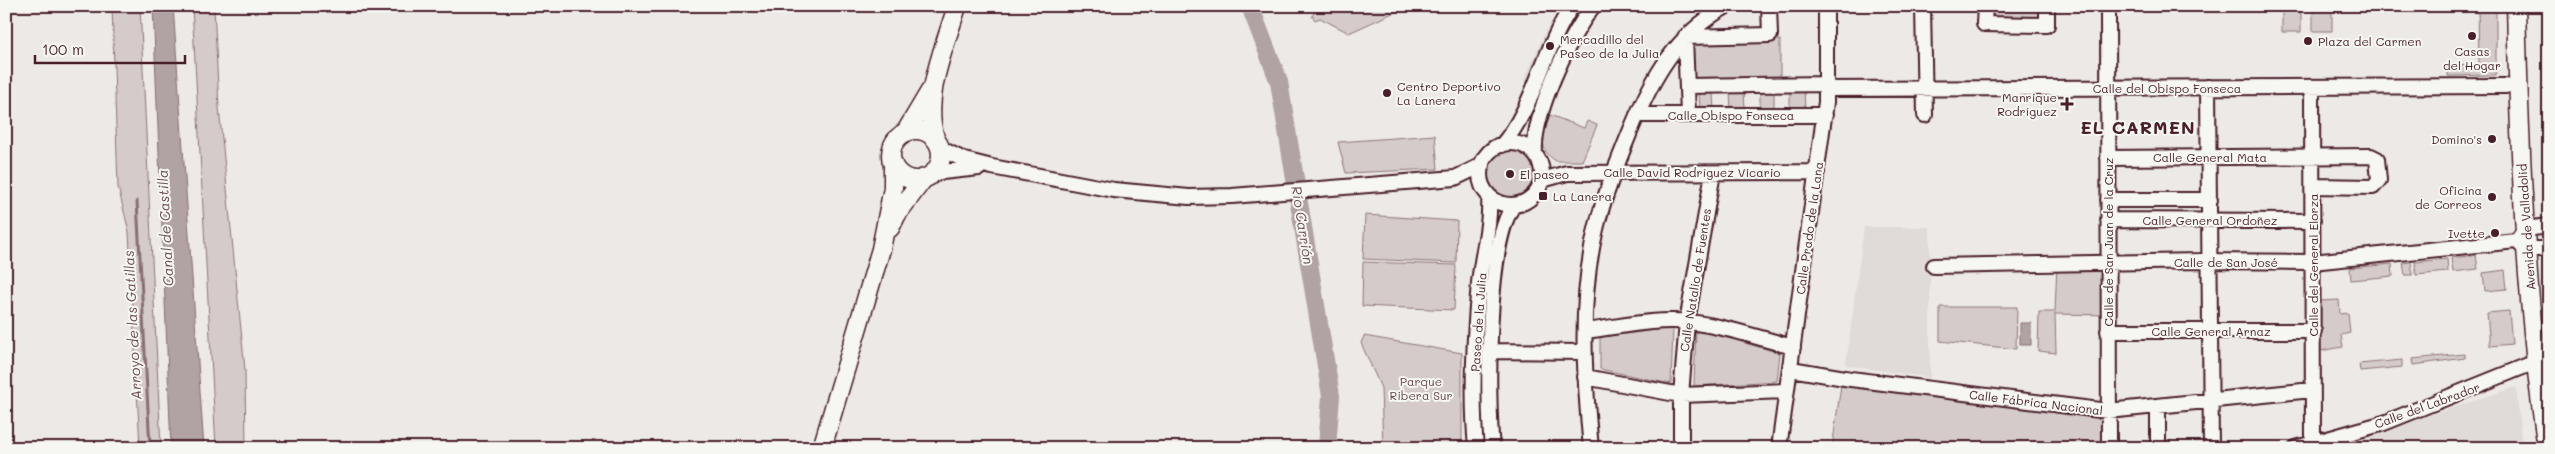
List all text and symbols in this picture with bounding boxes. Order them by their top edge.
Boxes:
marker: Casas del Hogar [2466,30,2478,42]
place label: Mercadillo del Paseo de la Julia [1560,31,1660,61]
scale bar [35,32,185,64]
place label: Plaza del Carmen [2318,33,2421,49]
marker: Plaza del Carmen [2302,35,2314,47]
text: 100 m [42,39,84,59]
marker: Mercadillo del Paseo de la Julia [1544,40,1556,52]
place label: Casas del Hogar [2443,43,2501,73]
place label: Centro Deportivo La Lanera [1397,78,1501,108]
street label: Calle del Obispo Fonseca [2093,80,2241,96]
marker: Centro Deportivo La Lanera [1381,87,1393,99]
place label: Manrique Rodríguez [1997,89,2057,119]
marker: Manrique Rodríguez [2061,98,2073,110]
street label: Calle Obispo Fonseca [1668,107,1794,123]
district label: EL CARMEN [2080,115,2196,139]
place label: Domino's [2431,131,2482,147]
marker: Domino's [2486,133,2498,145]
street label: Calle General Mata [2153,149,2267,165]
street label: Calle de San Juan de la Cruz [2100,157,2116,327]
street label: Calle Prado de la Lana [1792,161,1826,295]
street label: Avenida de Valladolid [2514,163,2538,291]
street label: Calle David Rodríguez Vicario [1604,164,1780,180]
place label: El paseo [1520,166,1569,182]
marker: El paseo [1504,168,1516,180]
water label: Canal de Castilla [152,169,178,287]
place label: Oficina de Correos [2415,182,2482,212]
water label: Río Carrión [1287,184,1319,266]
place label: La Lanera [1553,188,1612,204]
marker: La Lanera [1537,190,1549,202]
marker: Oficina de Correos [2486,191,2498,203]
street label: Calle del General Elorza [2305,193,2321,337]
street label: Calle Natalio de Fuentes [1676,207,1714,353]
street label: Calle General Ordoñez [2142,212,2278,228]
place label: Ivette [2448,225,2485,241]
marker: Ivette [2489,227,2501,239]
water label: Arroyo de las Gatillas [119,250,145,400]
street label: Calle de San José [2174,254,2278,270]
street label: Paseo de la Julia [1467,272,1489,372]
street label: Calle General Arnaz [2151,323,2271,339]
park label: Parque Ribera Sur [1389,373,1453,403]
street label: Calle del Labrador [2372,379,2482,431]
street label: Calle Fábrica Nacional [1968,386,2104,418]

